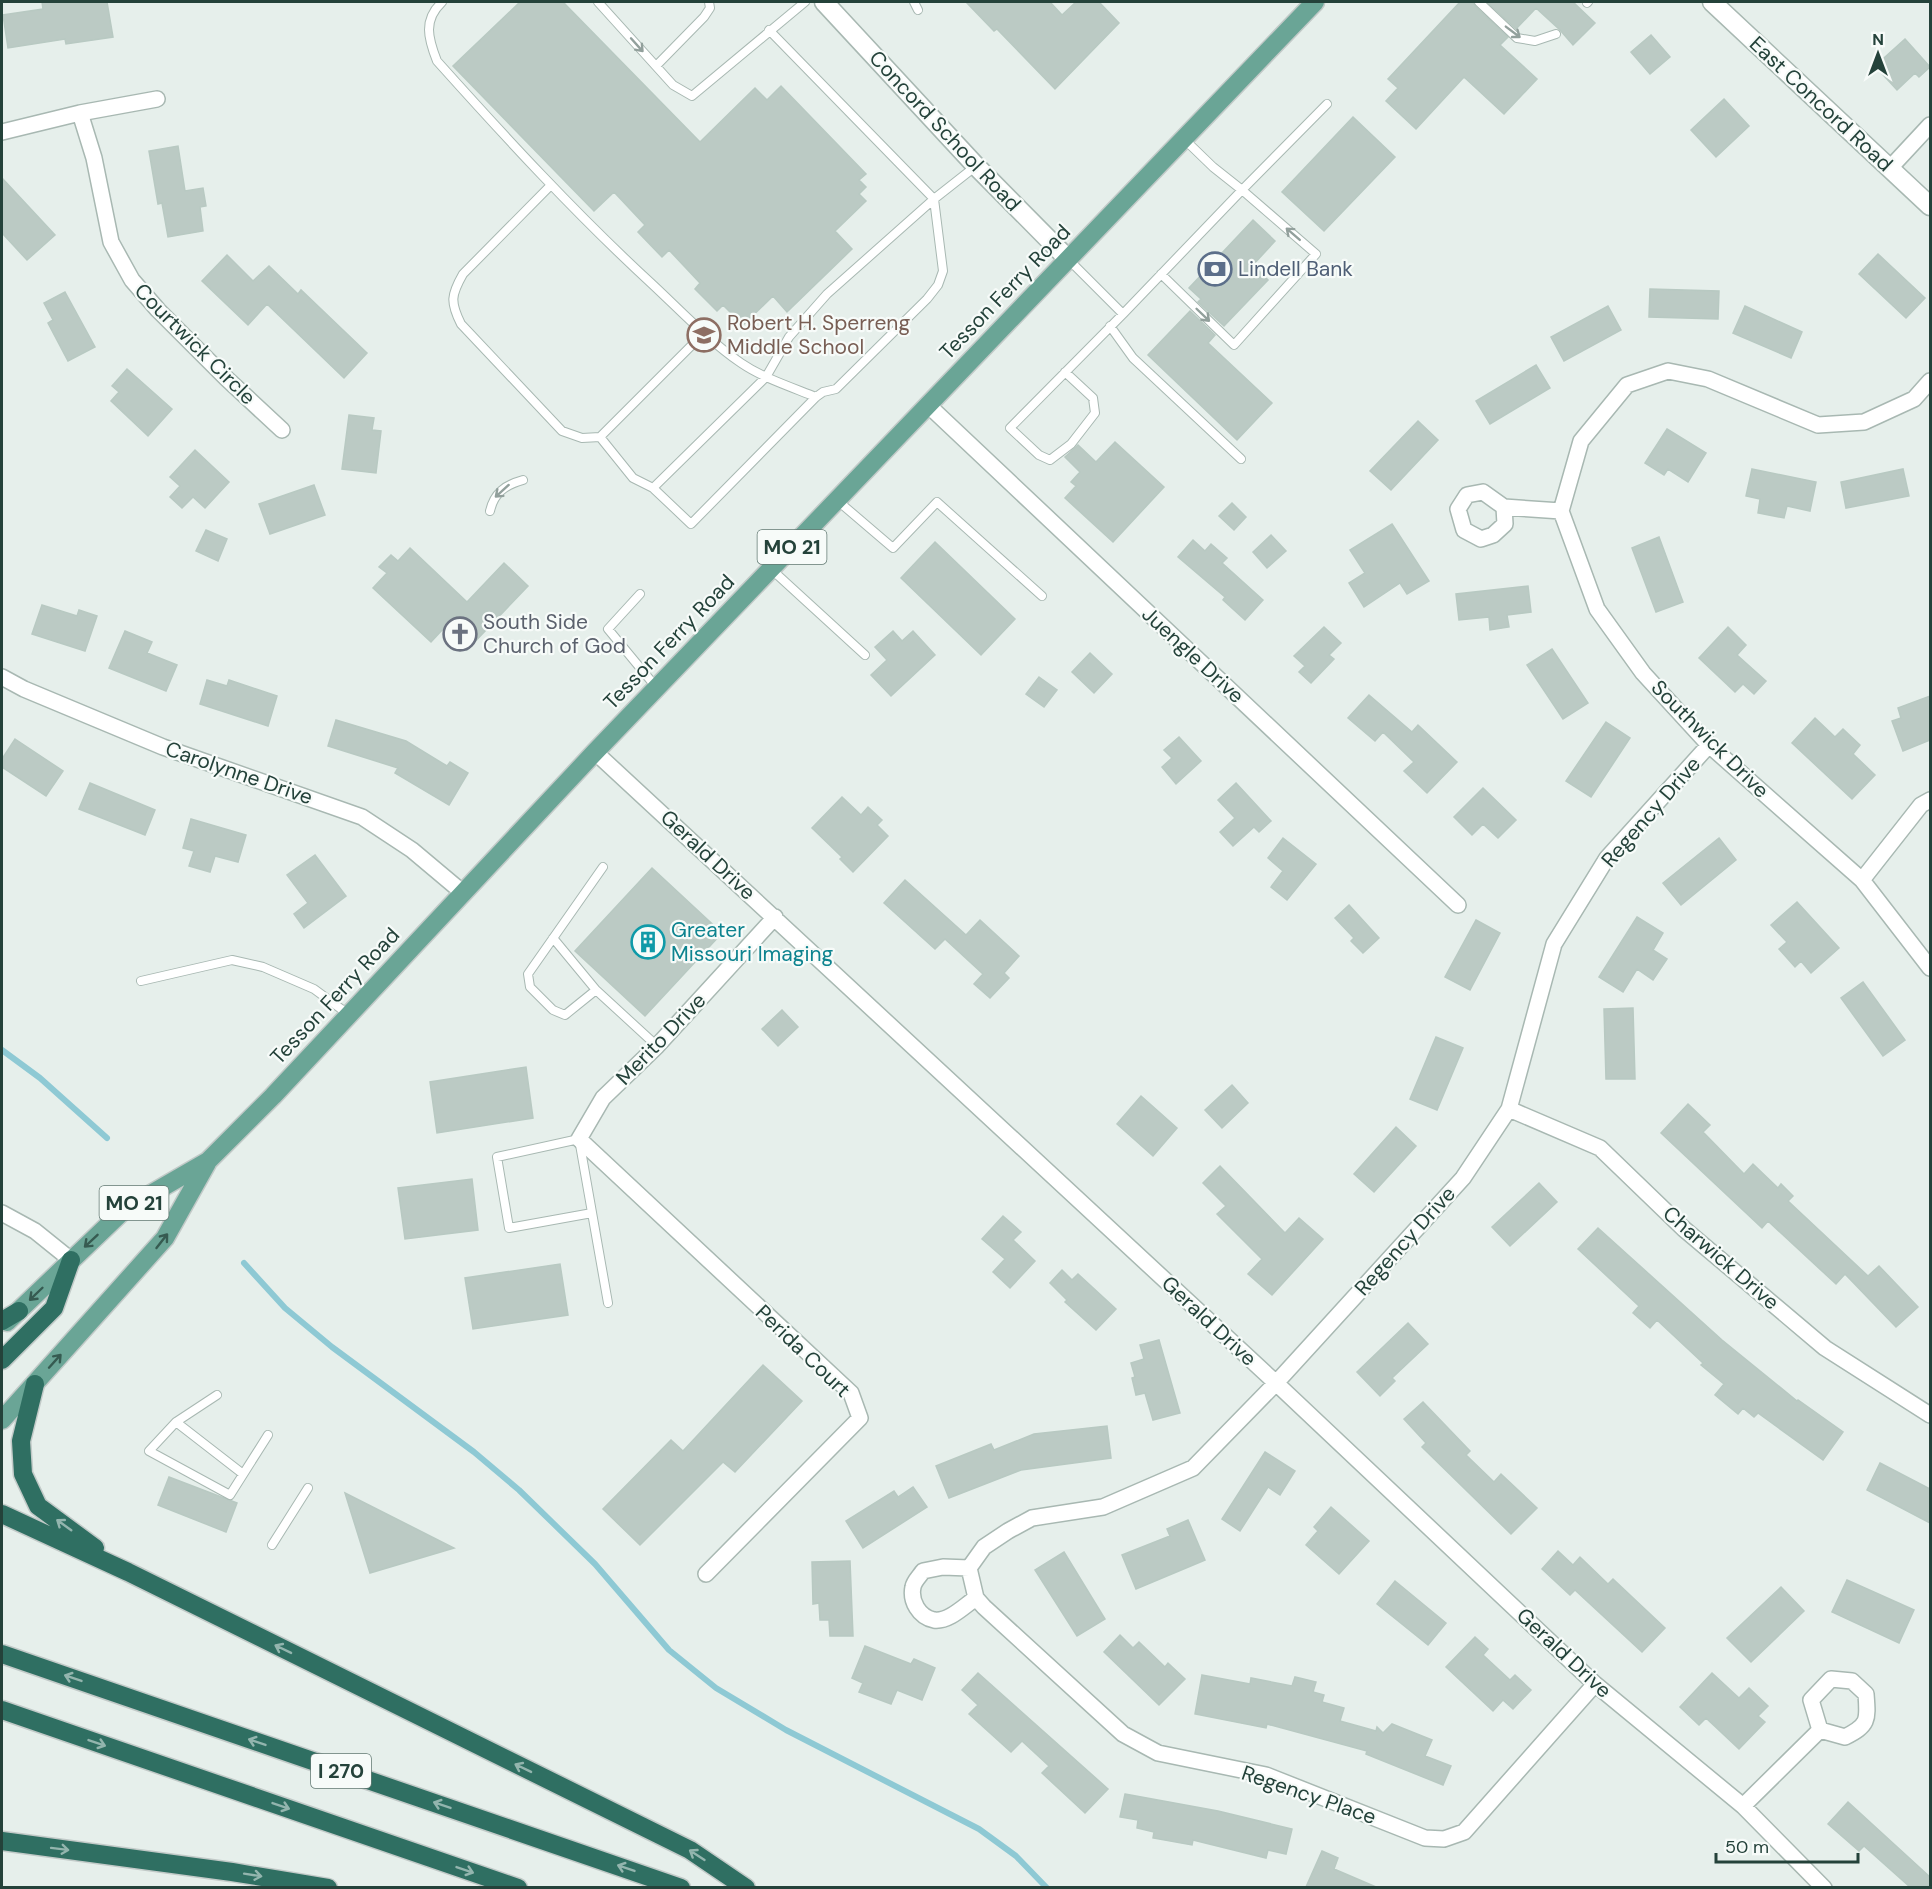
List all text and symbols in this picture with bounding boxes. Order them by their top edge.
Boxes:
north arrow [1848,24,1908,84]
one-way arrow [1505,26,1521,39]
text: N [1872,29,1884,50]
street label: East Concord Road [1743,30,1899,178]
one-way arrow [630,37,644,52]
street label: Concord School Road [863,44,1027,218]
street label: Tesson Ferry Road [933,218,1077,366]
one-way arrow [1286,227,1301,241]
bank icon: Lindell Bank [1197,251,1233,287]
place label: Lindell Bank [1238,255,1353,283]
street label: Courtwick Circle [128,277,262,411]
one-way arrow [1195,308,1210,322]
place label: Robert H. Sperreng Middle School [727,309,910,361]
school or university icon: Robert H. Sperreng Middle School [686,317,722,353]
one-way arrow [495,484,510,498]
road number: MO 21 [758,530,826,564]
street label: Tesson Ferry Road [597,568,741,716]
street label: Juengle Drive [1136,600,1250,710]
place label: South Side Church of God [483,608,626,660]
church icon: South Side Church of God [442,616,478,652]
street label: Southwick Drive [1645,674,1775,804]
street label: Carolynne Drive [162,735,316,811]
street label: Regency Drive [1595,751,1707,873]
street label: Gerald Drive [654,804,762,906]
place label: Greater Missouri Imaging [671,916,834,968]
street label: Tesson Ferry Road [264,922,406,1070]
building icon: Greater Missouri Imaging [630,924,666,960]
street label: Merito Drive [610,987,712,1091]
street label: Regency Drive [1348,1180,1462,1302]
road number: MO 21 [100,1186,168,1220]
street label: Charwick Drive [1657,1200,1785,1316]
one-way arrow [156,1233,169,1249]
one-way arrow [84,1234,99,1248]
street label: Gerald Drive [1155,1270,1263,1372]
one-way arrow [29,1286,44,1301]
street label: Perida Court [749,1299,857,1403]
one-way arrow [48,1354,62,1369]
one-way arrow [56,1519,72,1531]
street label: Gerald Drive [1510,1602,1618,1704]
one-way arrow [275,1643,293,1654]
one-way arrow [64,1672,83,1683]
one-way arrow [248,1735,267,1746]
one-way arrow [87,1738,105,1749]
road number: I 270 [311,1754,371,1788]
street label: Regency Place [1238,1759,1380,1831]
one-way arrow [514,1762,532,1773]
one-way arrow [432,1799,451,1810]
one-way arrow [271,1802,290,1813]
scale bar [1716,1826,1858,1864]
text: 50 m [1725,1835,1769,1859]
one-way arrow [49,1844,69,1855]
one-way arrow [689,1849,706,1861]
one-way arrow [617,1862,636,1873]
one-way arrow [455,1865,474,1876]
one-way arrow [242,1870,262,1881]

